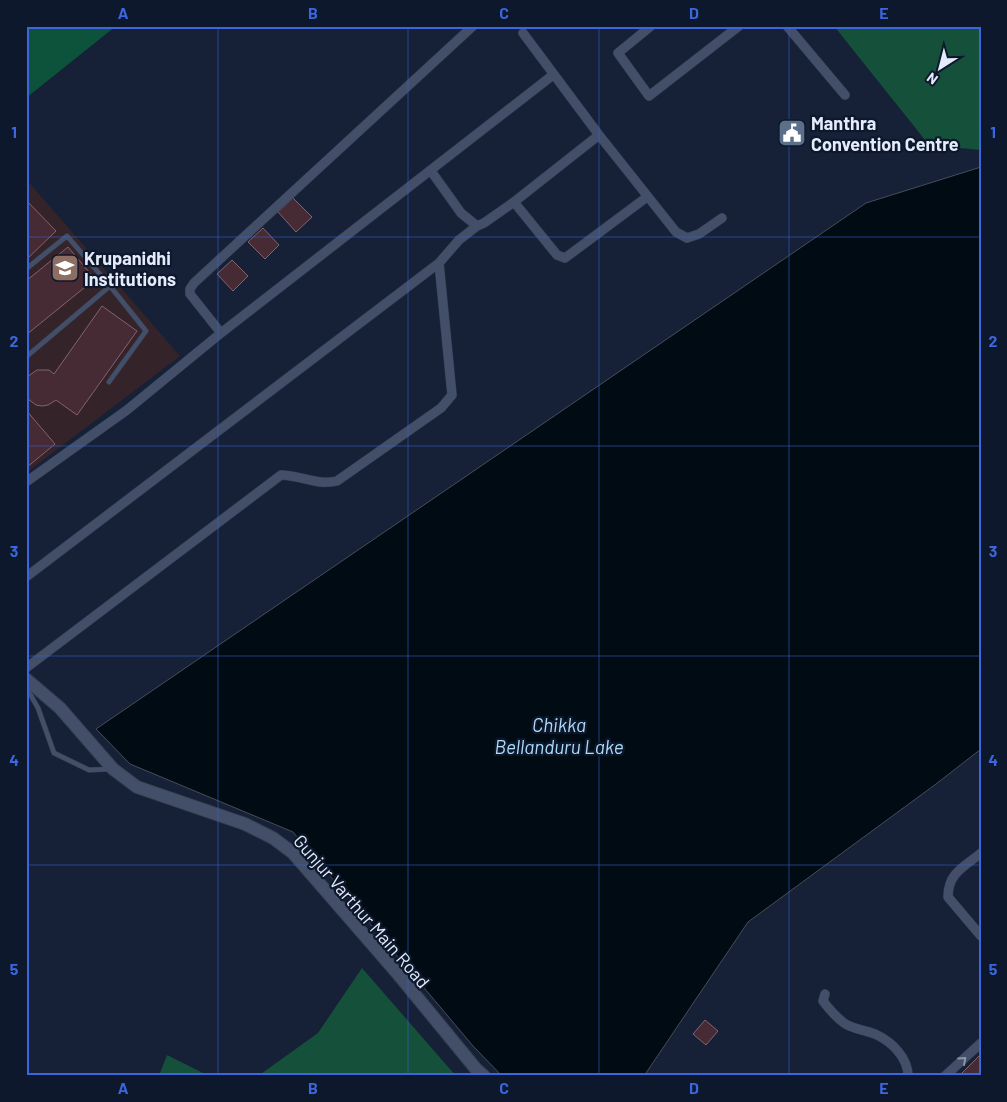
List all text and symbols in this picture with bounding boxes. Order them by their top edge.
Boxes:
text: A [118,3,129,22]
text: B [308,3,318,22]
text: C [499,3,509,22]
text: D [689,3,699,22]
text: E [879,3,889,22]
north arrow [914,42,964,92]
text: N [923,69,941,89]
place label: Manthra Convention Centre [811,112,959,155]
public building icon: Manthra Convention Centre [777,118,807,148]
text: 1 [11,122,17,141]
text: 1 [990,122,996,141]
place label: Krupanidhi Institutions [84,247,176,290]
school or university icon: Krupanidhi Institutions [50,253,80,283]
text: 2 [10,331,19,350]
text: 2 [989,331,998,350]
text: 3 [10,541,18,560]
text: 3 [989,541,997,560]
water label: Chikka Bellanduru Lake [494,713,624,758]
text: 4 [9,750,19,769]
text: 4 [988,750,998,769]
street label: Gunjur Varthur Main Road [289,830,435,992]
text: 5 [10,959,19,978]
text: 5 [989,959,998,978]
one-way arrow [958,1057,967,1066]
text: A [118,1078,129,1097]
text: B [308,1078,318,1097]
text: C [499,1078,509,1097]
text: D [689,1078,699,1097]
text: E [879,1078,889,1097]

